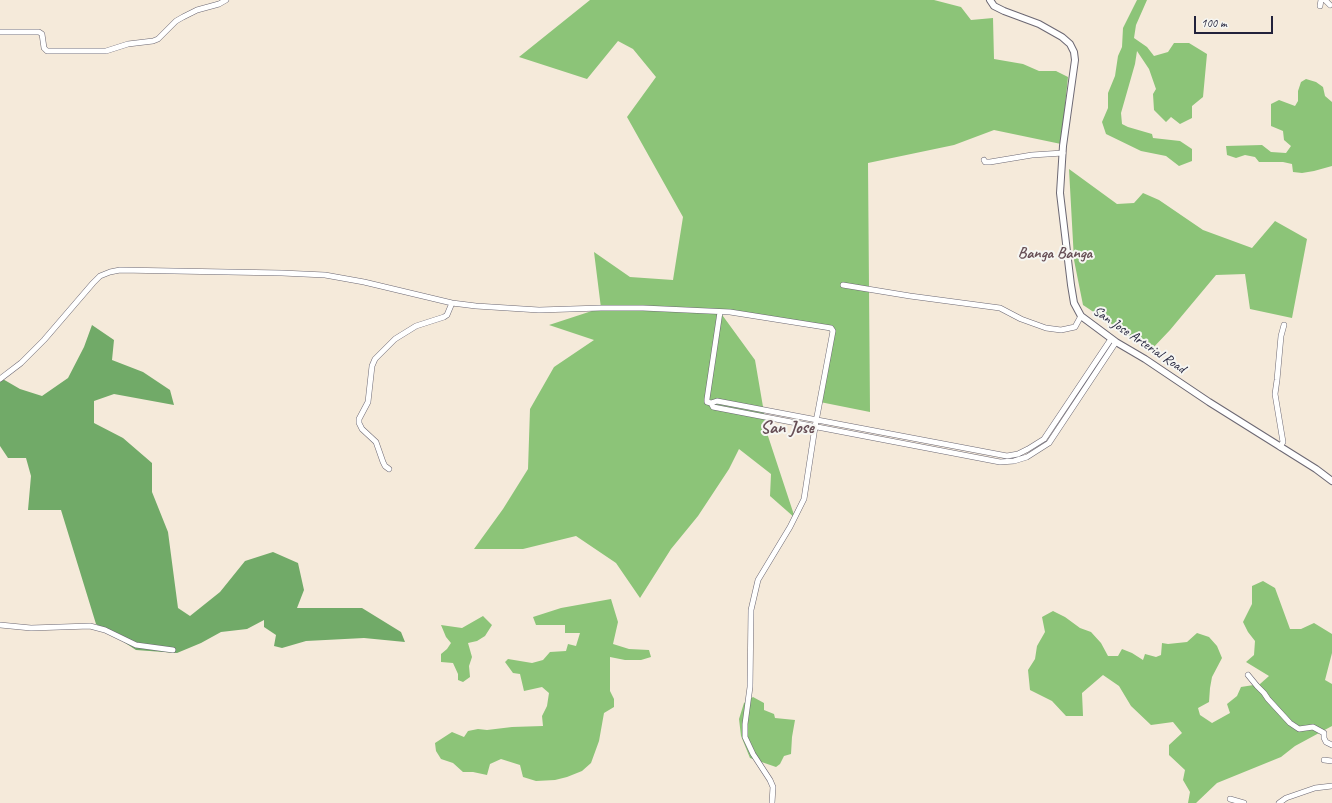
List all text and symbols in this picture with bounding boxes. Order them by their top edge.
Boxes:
scale bar [1196,8,1275,34]
text: 100 m [1201,15,1227,31]
district label: Banga Banga [1018,244,1092,264]
street label: San Jose Arterial Road [1090,303,1188,377]
district label: San Jose [760,417,814,439]

